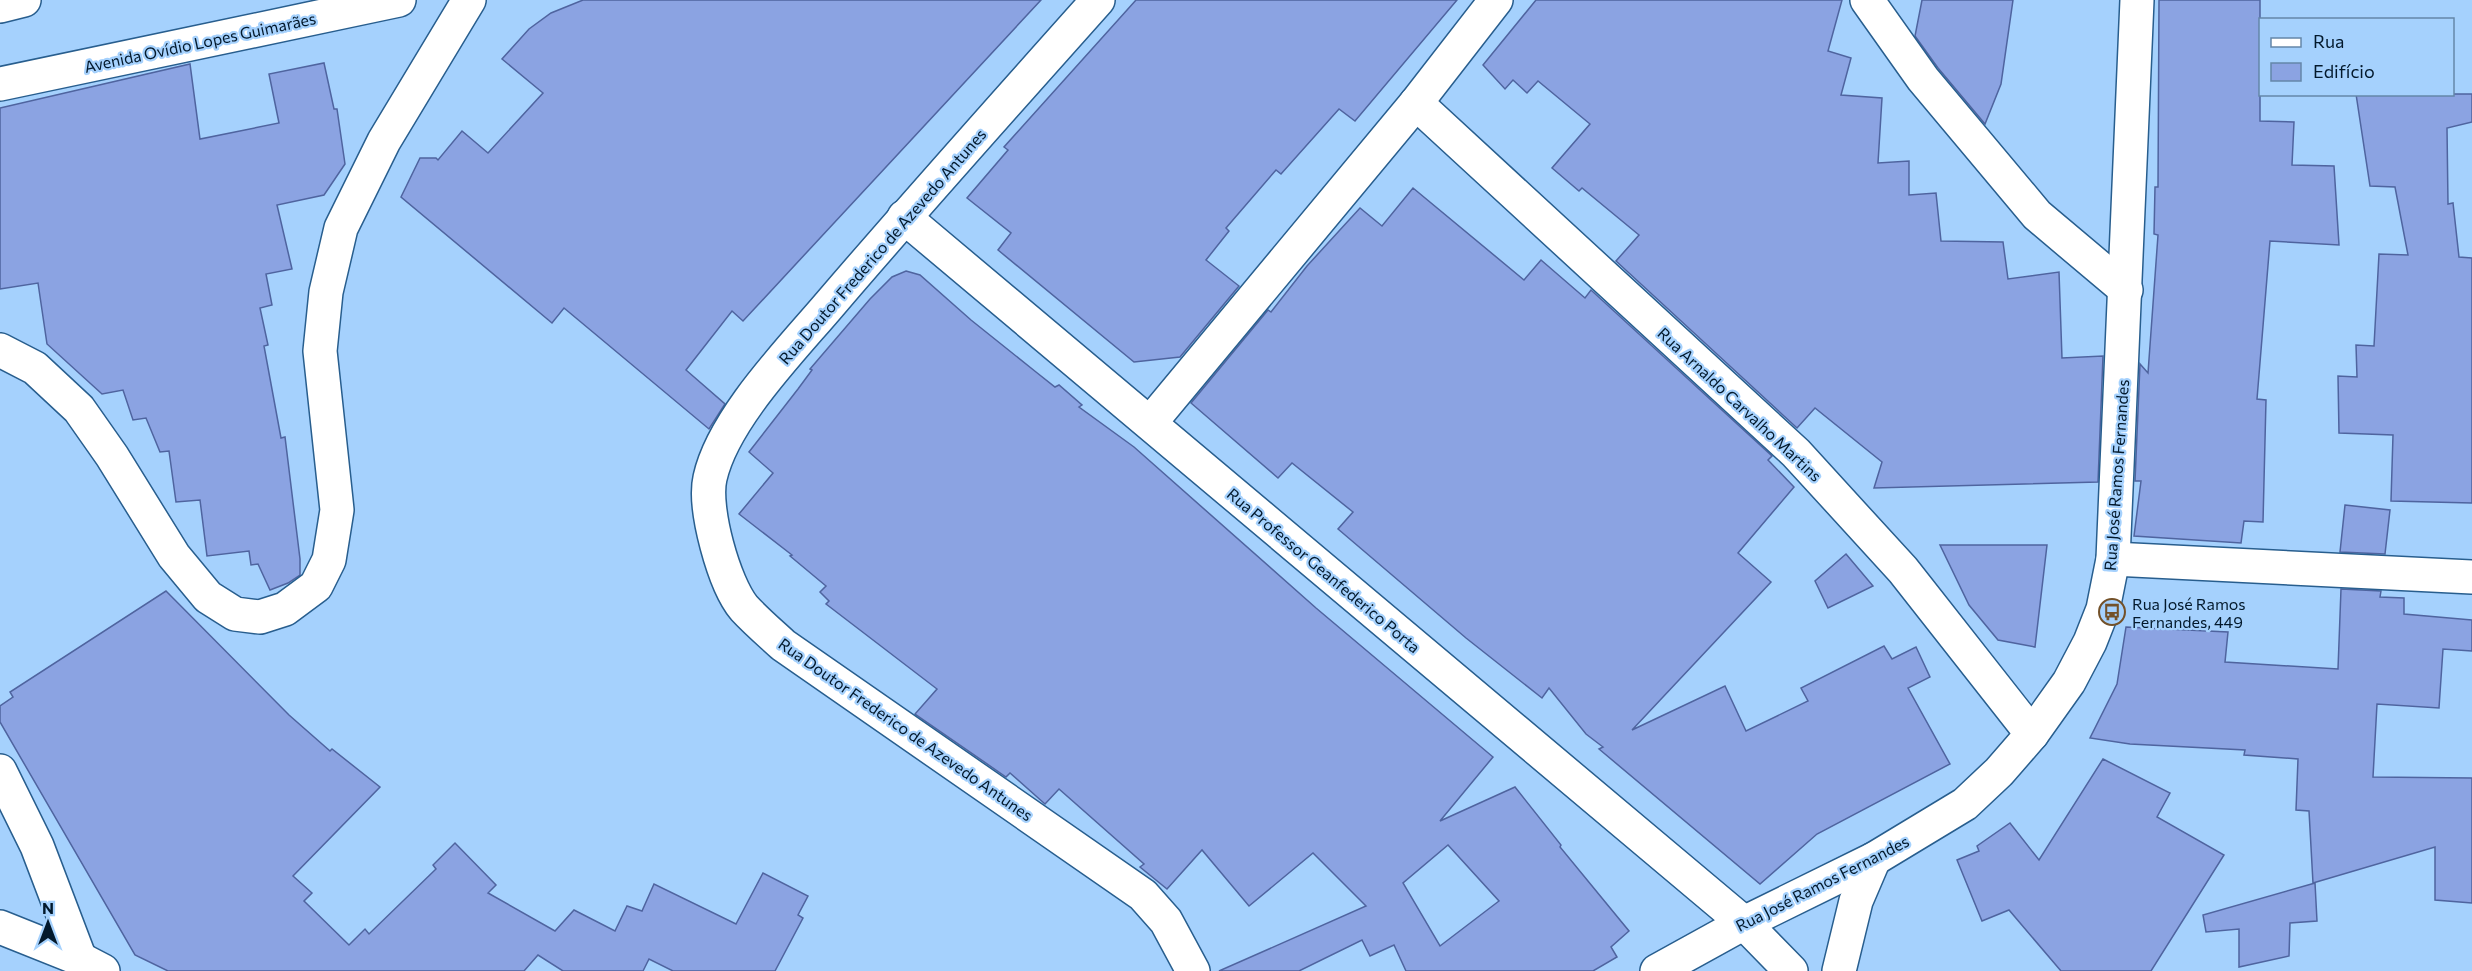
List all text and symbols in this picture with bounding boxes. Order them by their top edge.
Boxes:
street label: Avenida Ovídio Lopes Guimarães [82,8,318,76]
legend [2259,18,2454,96]
text: Rua [2313,30,2344,52]
text: Edifício [2313,60,2375,82]
street label: Rua Doutor Frederico de Azevedo Antunes [775,124,989,368]
street label: Rua Arnaldo Carvalho Martins [1654,323,1826,485]
street label: Rua José Ramos Fernandes [2100,379,2132,571]
street label: Rua Professor Geanfederico Porta [1224,484,1424,656]
place label: Rua José Ramos Fernandes, 449 [2132,594,2246,631]
bus stop icon: Rua José Ramos Fernandes, 449 [2097,597,2127,627]
street label: Rua Doutor Frederico de Azevedo Antunes [775,634,1037,824]
street label: Rua José Ramos Fernandes [1732,831,1912,935]
north arrow [18,893,78,953]
text: N [42,898,54,917]

